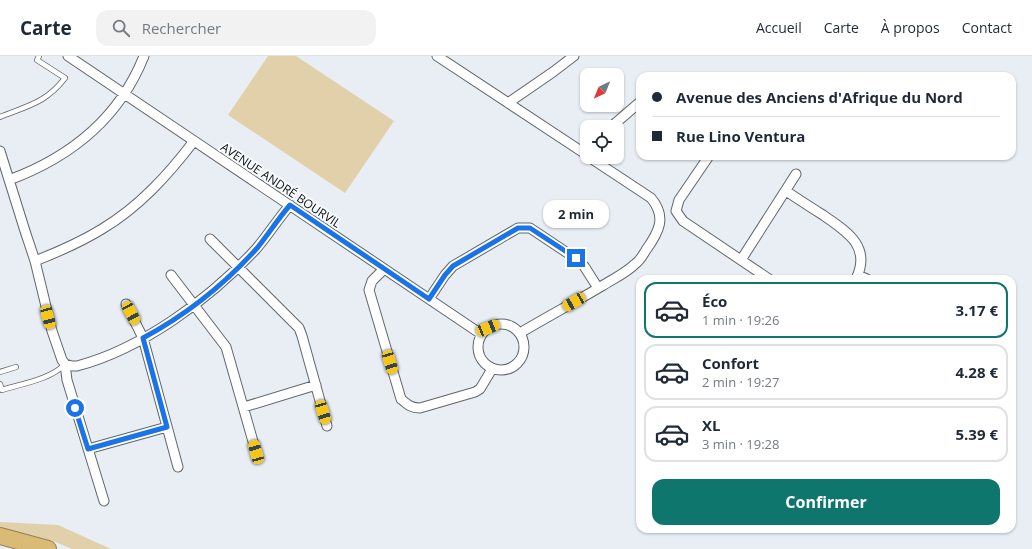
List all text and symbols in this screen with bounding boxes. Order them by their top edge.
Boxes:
search box [96,10,376,46]
text: Carte [20,15,72,41]
icon: search [110,17,132,39]
text: Rechercher [142,18,221,38]
text: Accueil [756,18,802,37]
text: Carte [824,18,859,37]
text: À propos [881,18,940,37]
text: Contact [962,18,1012,37]
north arrow [580,68,624,112]
map controls [580,68,624,164]
text: Avenue des Anciens d'Afrique du Nord [676,87,963,107]
button: locate [580,120,624,164]
text: Rue Lino Ventura [676,126,805,146]
street label: AVENUE ANDRÉ BOURVIL [218,138,344,232]
callout: 2 min [543,200,609,228]
text: 2 min [558,205,594,223]
route end [567,249,585,267]
car [561,291,587,313]
text: Éco [702,291,727,311]
icon: car [654,292,690,328]
car [120,300,142,326]
text: 3.17 € [956,300,998,320]
car [39,304,57,330]
text: 1 min · 19:26 [702,311,779,329]
car [475,318,501,338]
car [381,349,399,375]
text: Confort [702,353,759,373]
icon: car [654,354,690,390]
text: 4.28 € [956,362,998,382]
text: 2 min · 19:27 [702,373,779,391]
route start [66,399,84,417]
car [314,399,332,425]
text: XL [702,415,720,435]
icon: car [654,416,690,452]
text: 5.39 € [956,424,998,444]
text: 3 min · 19:28 [702,435,779,453]
car [247,439,265,465]
button: Confirmer [652,479,1000,525]

